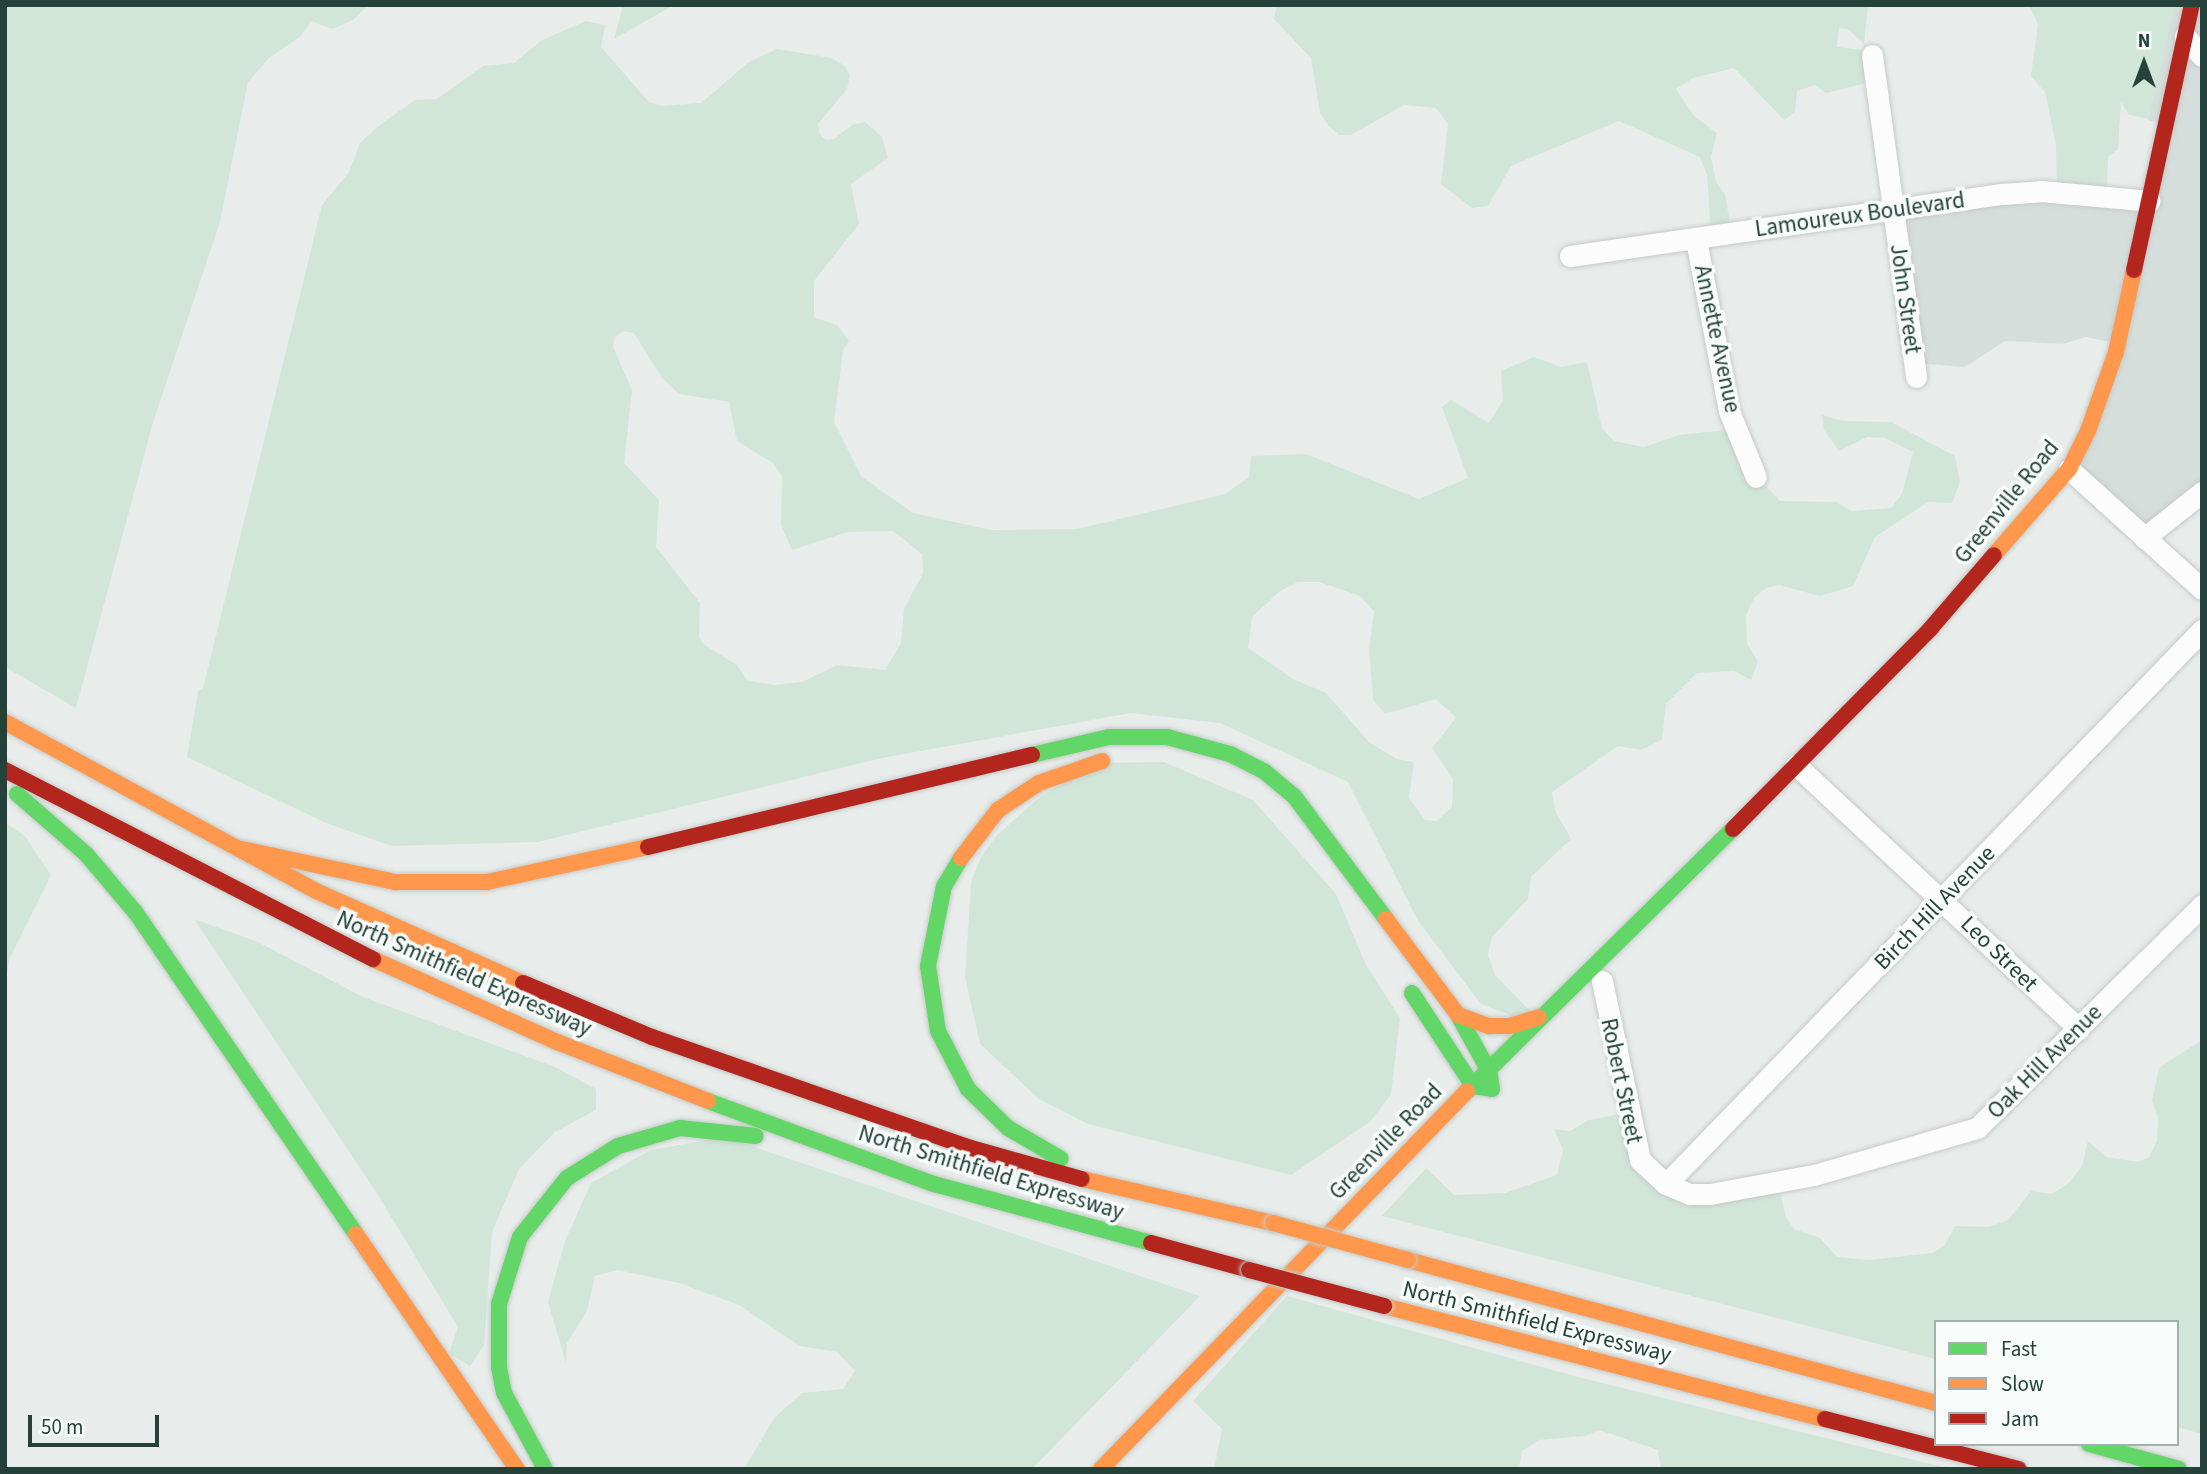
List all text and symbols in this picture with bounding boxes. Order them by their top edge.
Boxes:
north arrow [2109,28,2179,98]
text: N [2138,28,2150,55]
street label: Lamoureux Boulevard [1753,187,1967,243]
street label: John Street [1884,242,1926,356]
street label: Annette Avenue [1688,263,1746,415]
street label: Greenville Road [1949,435,2065,569]
street label: Birch Hill Avenue [1869,840,2001,976]
street label: North Smithfield Expressway [332,905,596,1043]
street label: Leo Street [1955,910,2043,998]
street label: Oak Hill Avenue [1982,999,2108,1125]
street label: Robert Street [1594,1016,1648,1146]
street label: Greenville Road [1324,1078,1448,1206]
street label: North Smithfield Expressway [855,1119,1127,1227]
street label: North Smithfield Expressway [1400,1275,1674,1369]
legend [1934,1320,2179,1446]
text: Fast [2001,1334,2037,1364]
text: Slow [2001,1369,2044,1399]
scale bar [32,1400,163,1444]
text: Jam [2001,1404,2039,1434]
text: 50 m [41,1412,83,1442]

